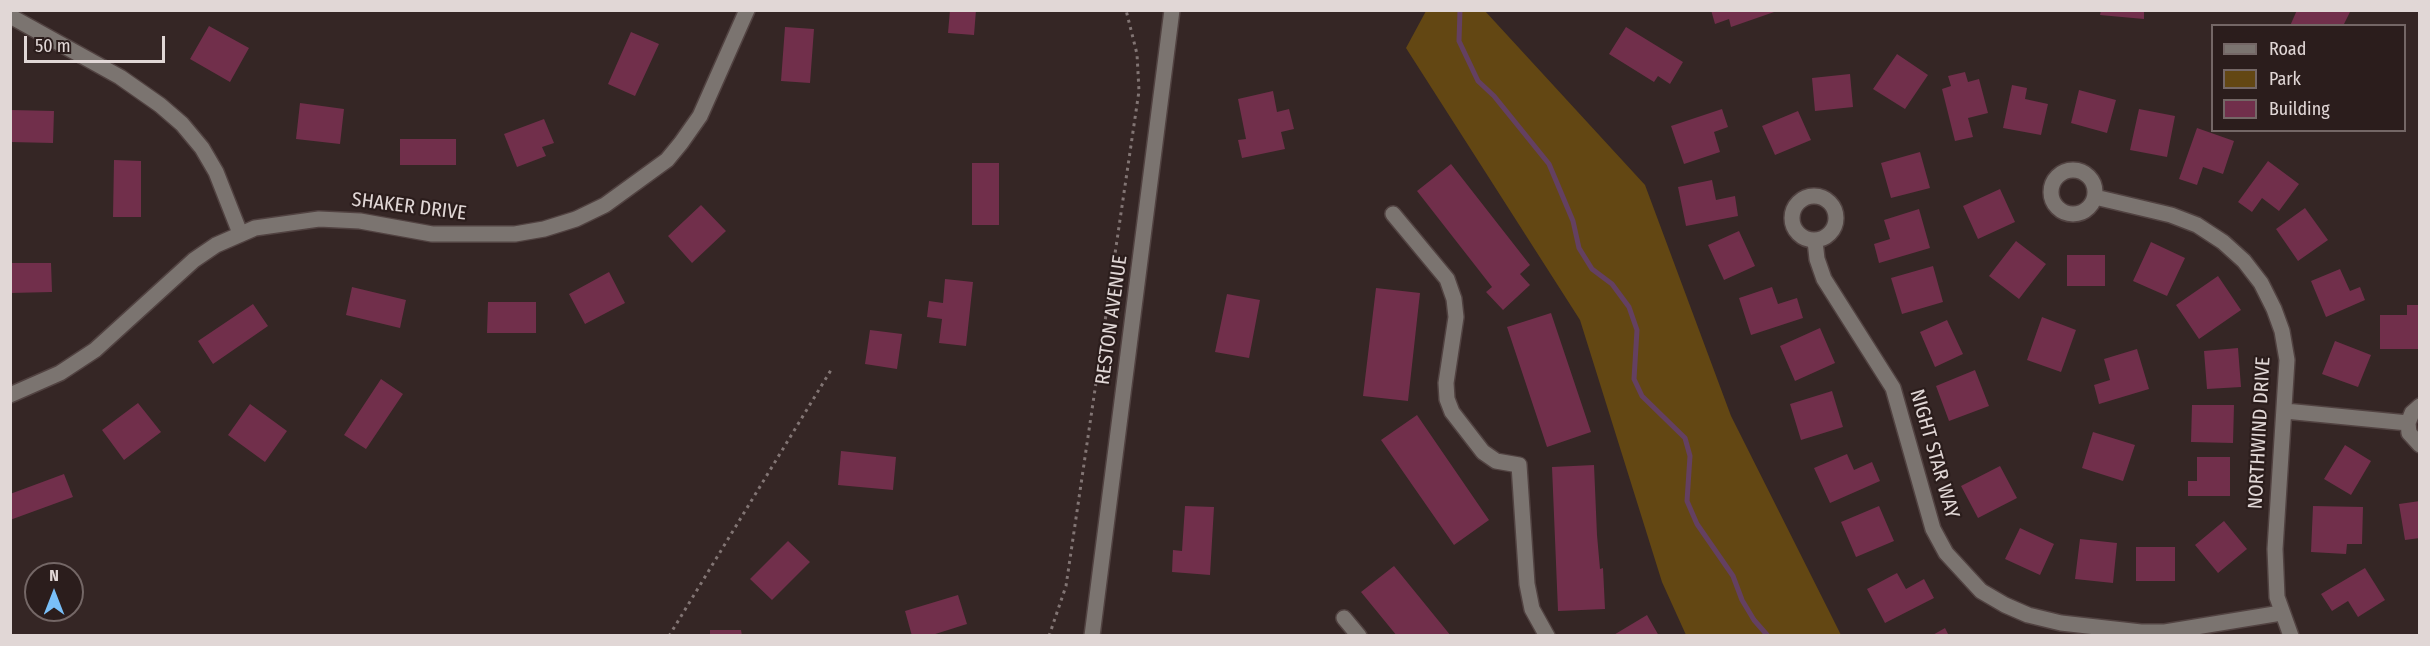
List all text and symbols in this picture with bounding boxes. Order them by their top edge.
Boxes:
scale bar [27,24,168,62]
legend [2211,24,2406,132]
text: 50 m [35,35,71,57]
text: Road [2269,38,2306,60]
text: Park [2269,68,2301,90]
text: Building [2269,98,2330,120]
street label: SHAKER DRIVE [350,188,468,226]
street label: RESTON AVENUE [1091,254,1133,386]
street label: NORTHWIND DRIVE [2244,356,2276,510]
street label: NIGHT STAR WAY [1904,387,1964,521]
north arrow [24,562,84,622]
text: N [49,566,59,585]

